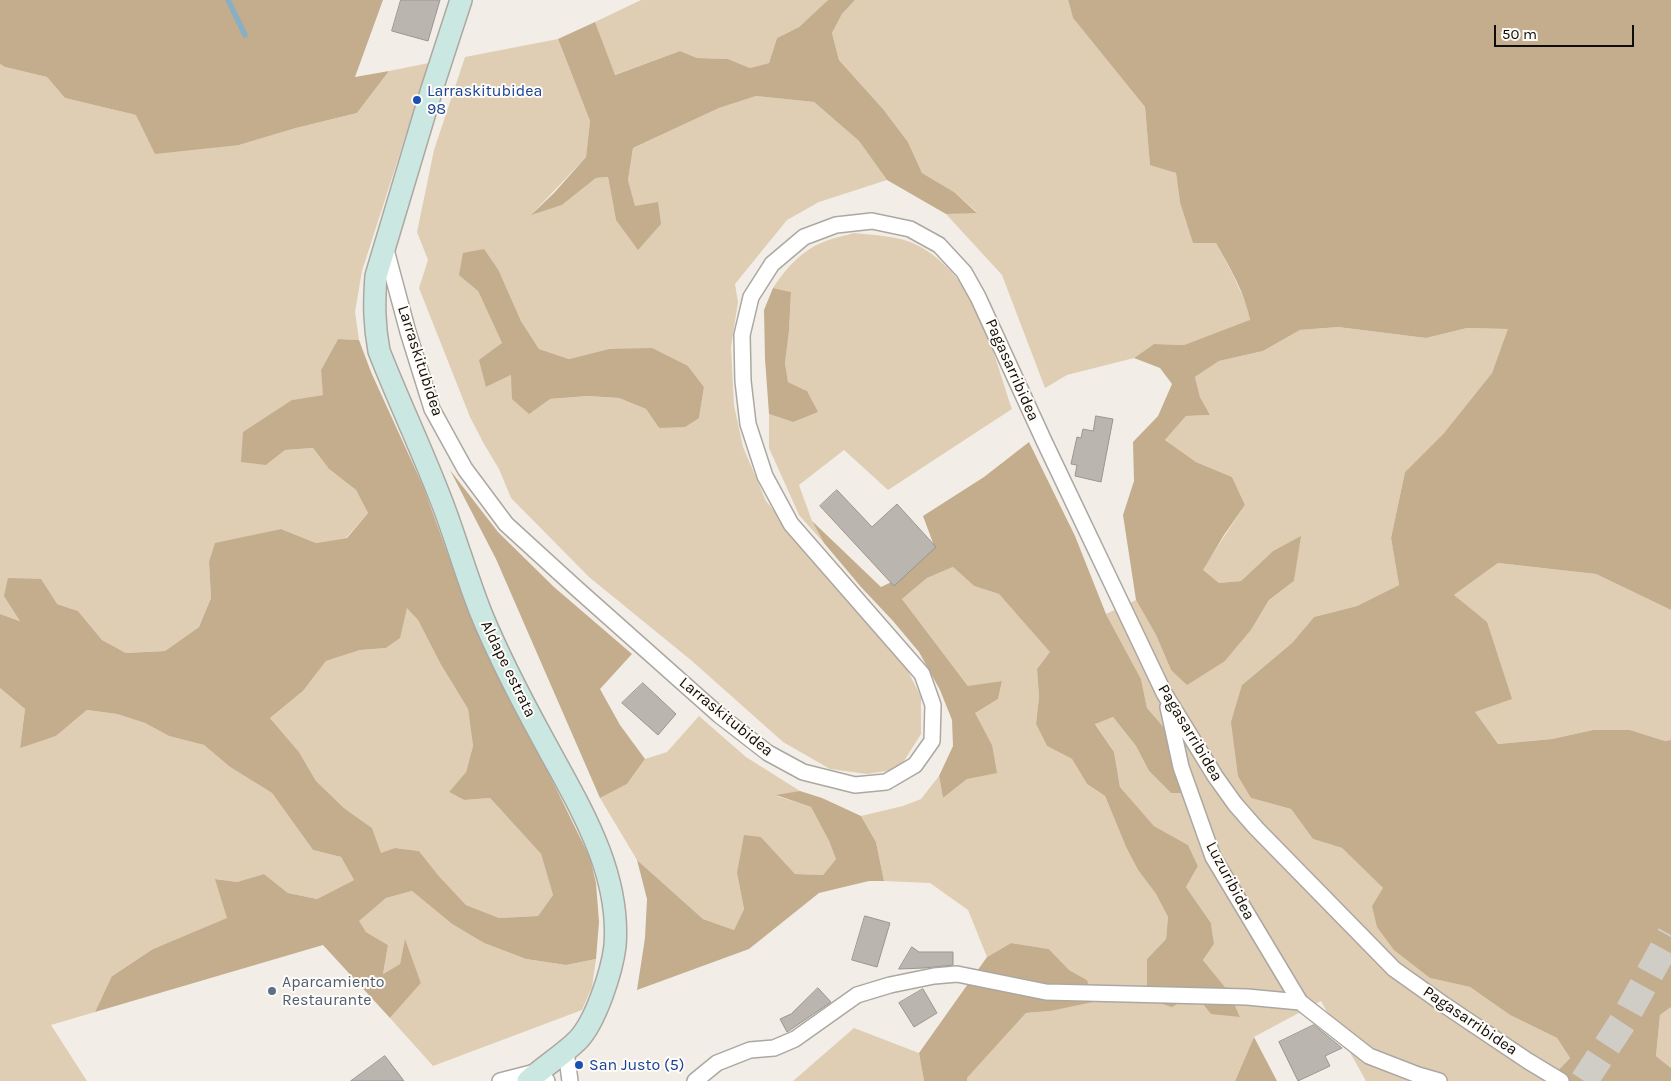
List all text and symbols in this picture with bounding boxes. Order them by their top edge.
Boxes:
scale bar [1496,15,1636,47]
text: 50 m [1502,25,1537,43]
place label: Larraskitubidea 98 [427,81,542,119]
marker: Larraskitubidea 98 [411,94,423,106]
street label: Larraskitubidea [393,303,447,419]
street label: Pagasarribidea [981,316,1043,424]
street label: Aldape estrata [476,617,540,721]
street label: Larraskitubidea [675,673,777,761]
street label: Pagasarribidea [1153,681,1227,785]
street label: Luzuribidea [1201,839,1259,923]
place label: Aparcamiento Restaurante [282,972,385,1010]
street label: Pagasarribidea [1419,982,1521,1060]
marker: Aparcamiento Restaurante [266,985,278,997]
place label: San Justo (5) [589,1055,684,1075]
marker: San Justo (5) [573,1059,585,1071]

